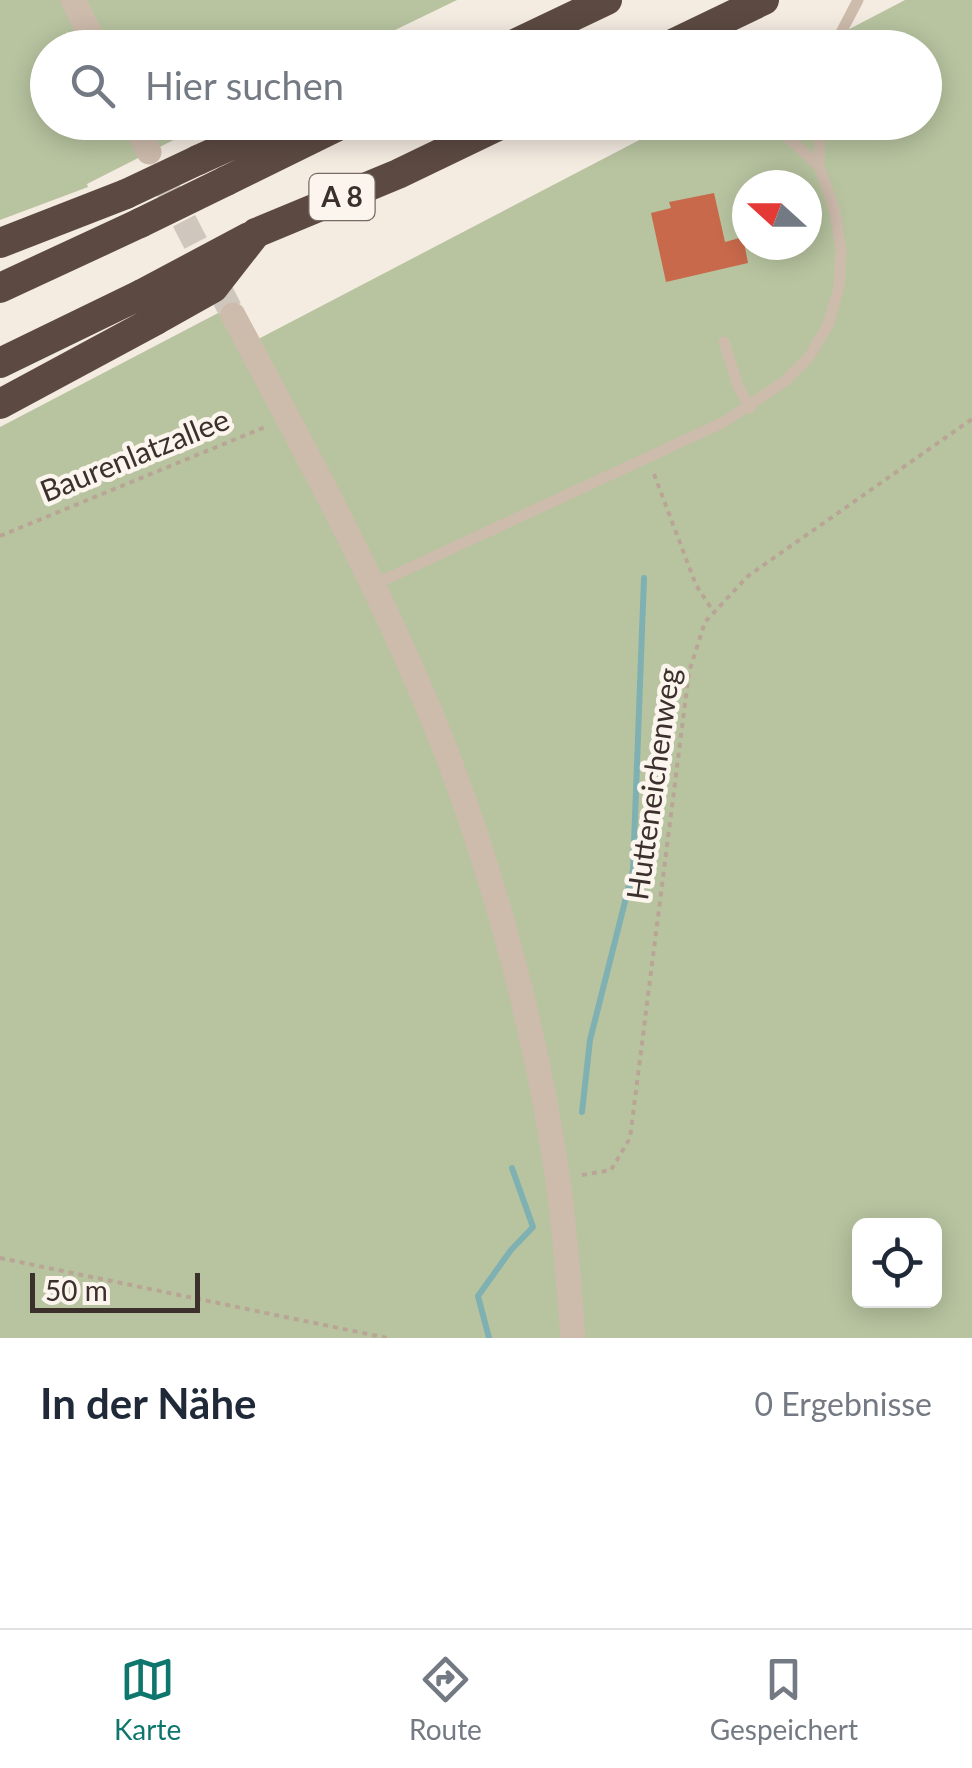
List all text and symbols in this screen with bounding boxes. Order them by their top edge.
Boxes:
search box [30,30,942,140]
icon: search [65,58,120,113]
text: Hier suchen [145,62,344,108]
north arrow [732,170,822,260]
road number: A 8 [310,174,374,220]
street label: Baurenlatzallee [35,400,234,508]
street label: Hutteneichenweg [618,665,686,902]
map controls [852,1218,942,1308]
button: locate [852,1218,942,1308]
scale bar [30,1268,200,1312]
text: 50 m [45,1273,108,1307]
text: In der Nähe [40,1378,257,1428]
text: 0 Ergebnisse [755,1384,932,1423]
tab: Karte [114,1652,181,1746]
tab: Route [409,1652,482,1746]
tab: Gespeichert [710,1652,858,1746]

